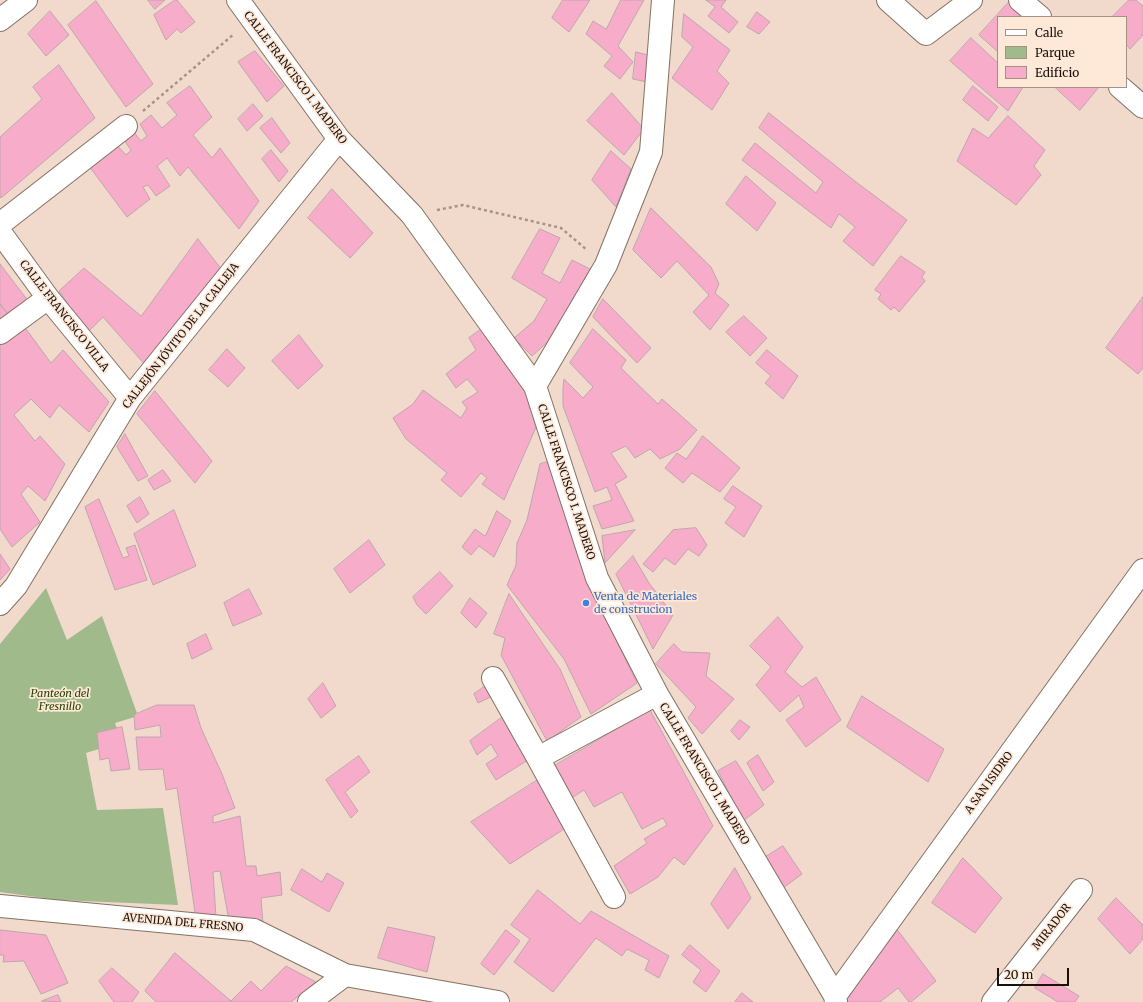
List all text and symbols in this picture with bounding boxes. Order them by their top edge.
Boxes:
street label: CALLE FRANCISCO I. MADERO [241,9,349,147]
legend [997,16,1127,88]
text: Calle [1035,25,1063,40]
text: Parque [1035,45,1075,60]
text: Edificio [1035,65,1079,80]
street label: CALLE FRANCISCO VILLA [17,258,111,374]
street label: CALLEJÓN JÓVITO DE LA CALLEJA [120,261,242,411]
street label: CALLE FRANCISCO I. MADERO [535,402,597,562]
place label: Venta de Materiales de construcion [594,590,697,616]
marker: Venta de Materiales de construcion [581,598,591,608]
park label: Panteón del Fresnillo [31,687,89,713]
street label: CALLE FRANCISCO I. MADERO [656,701,752,847]
street label: A SAN ISIDRO [962,749,1016,817]
street label: MIRADOR [1030,901,1074,953]
street label: AVENIDA DEL FRESNO [122,911,244,935]
scale bar [999,960,1071,986]
text: 20 m [1004,967,1033,982]

